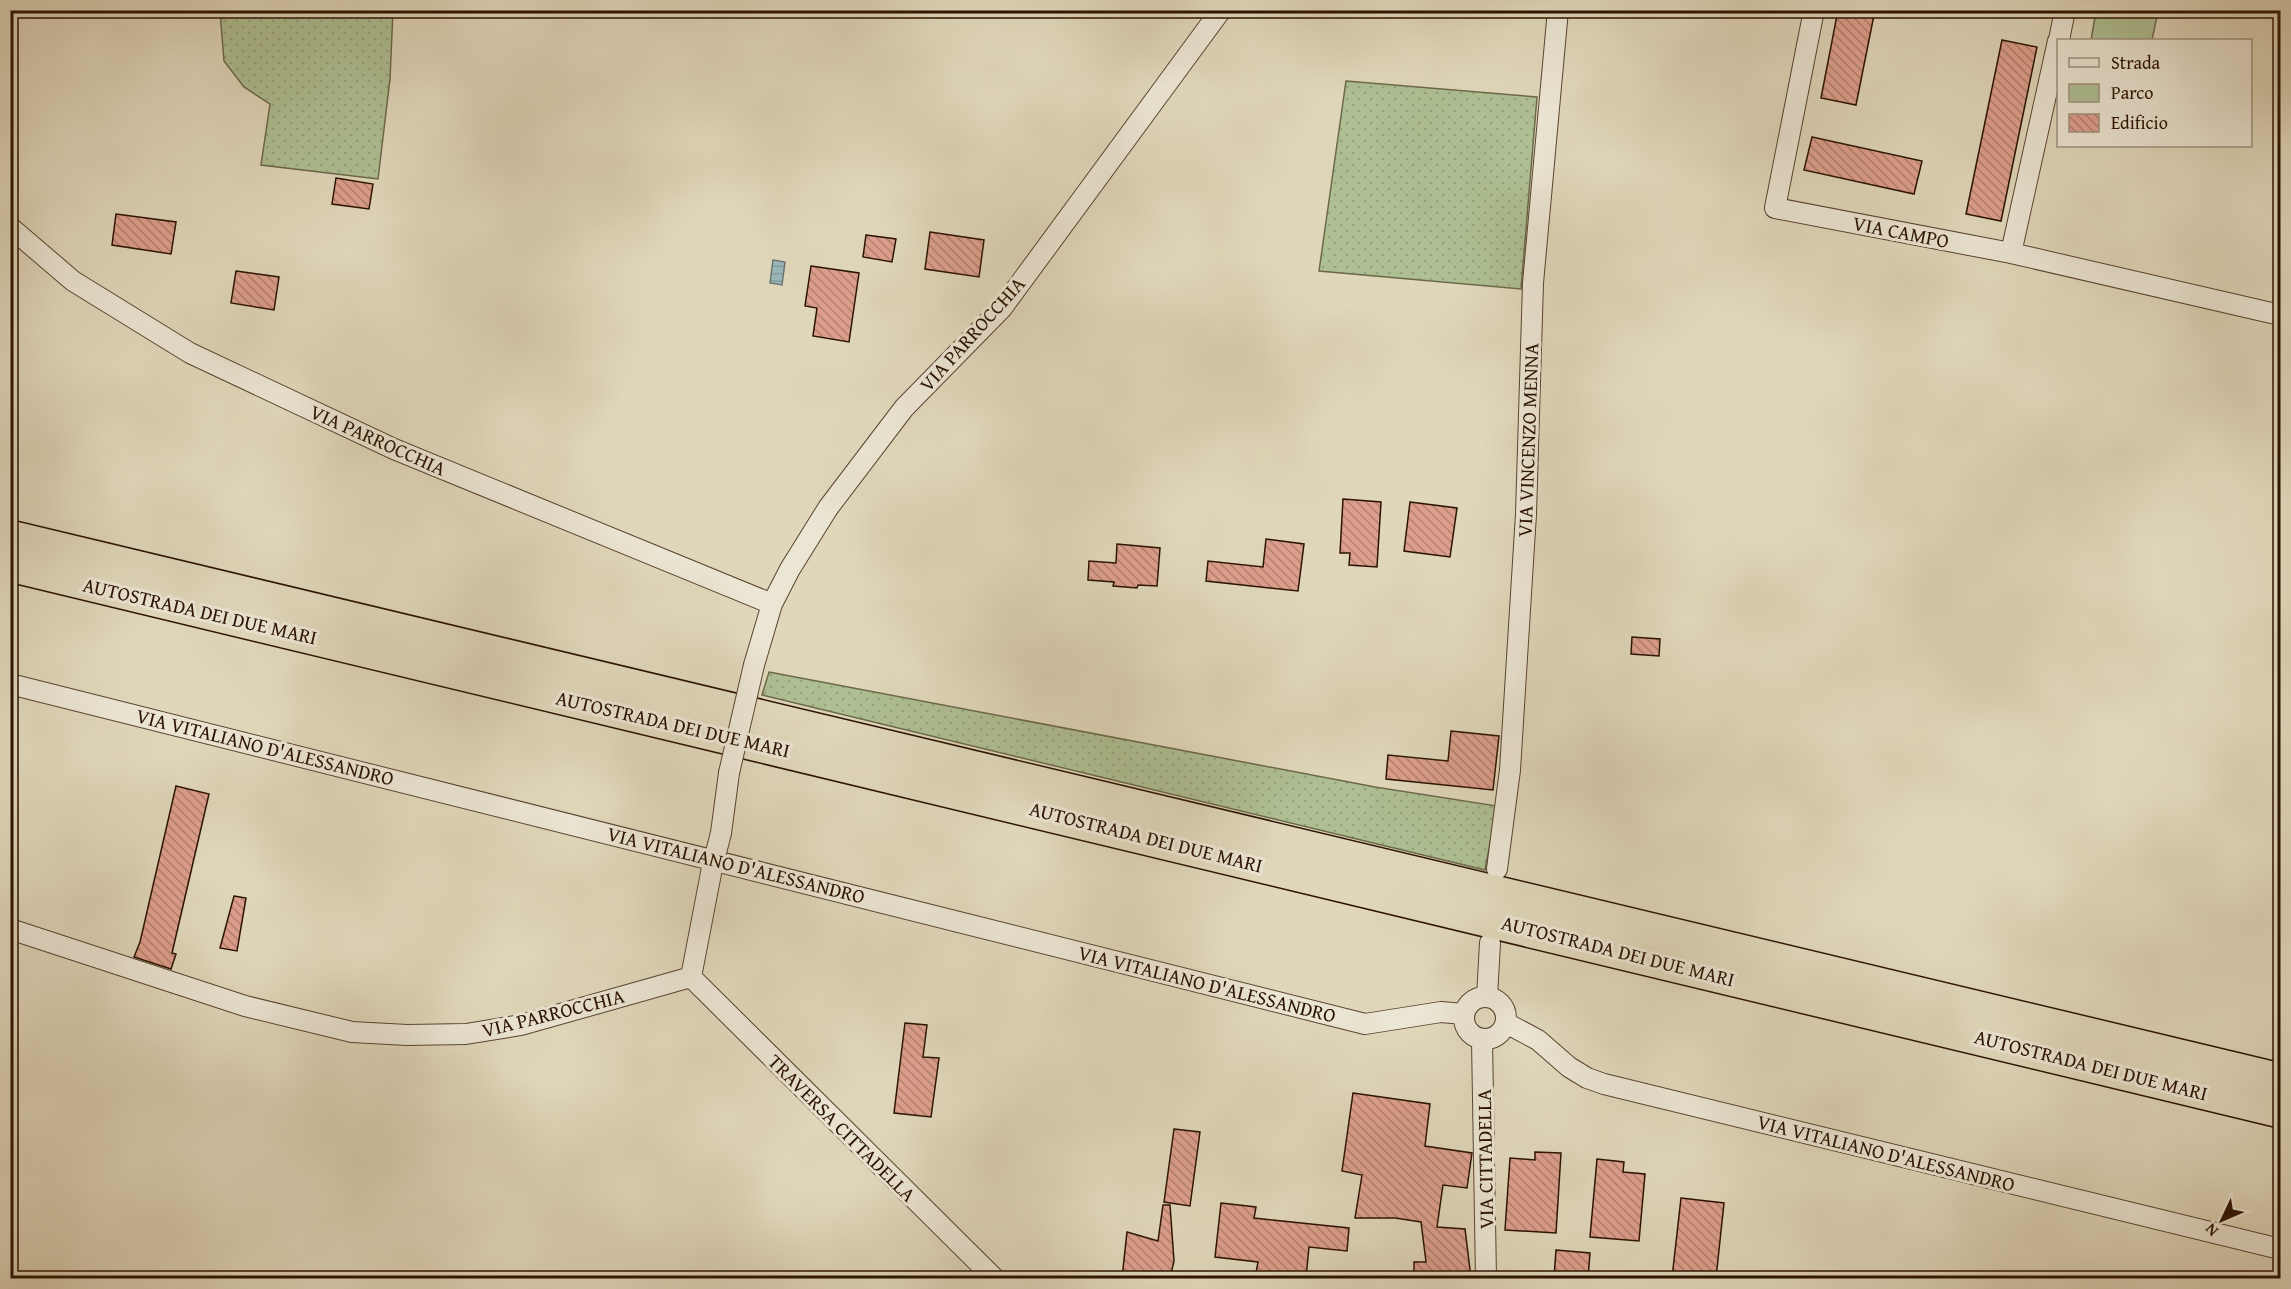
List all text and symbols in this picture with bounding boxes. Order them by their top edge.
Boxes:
legend [2057,39,2252,147]
text: Strada [2111,49,2161,76]
text: Parco [2111,79,2154,106]
text: Edificio [2111,109,2168,136]
street label: VIA CAMPO [1850,208,1952,255]
street label: VIA PARROCCHIA [912,270,1031,398]
street label: VIA VINCENZO MENNA [1510,342,1545,537]
street label: VIA PARROCCHIA [306,397,451,482]
street label: AUTOSTRADA DEI DUE MARI [80,569,320,652]
street label: AUTOSTRADA DEI DUE MARI [553,682,793,765]
street label: VIA VITALIANO D'ALESSANDRO [133,700,397,793]
street label: AUTOSTRADA DEI DUE MARI [1026,793,1266,880]
street label: VIA VITALIANO D'ALESSANDRO [604,818,868,911]
street label: AUTOSTRADA DEI DUE MARI [1498,907,1738,994]
street label: VIA VITALIANO D'ALESSANDRO [1075,937,1339,1030]
street label: VIA PARROCCHIA [479,981,627,1044]
street label: AUTOSTRADA DEI DUE MARI [1971,1021,2211,1108]
street label: TRAVERSA CITTADELLA [762,1047,923,1208]
street label: VIA CITTADELLA [1469,1089,1500,1229]
street label: VIA VITALIANO D'ALESSANDRO [1754,1106,2018,1199]
north arrow [2192,1190,2252,1250]
text: N [2199,1218,2224,1243]

